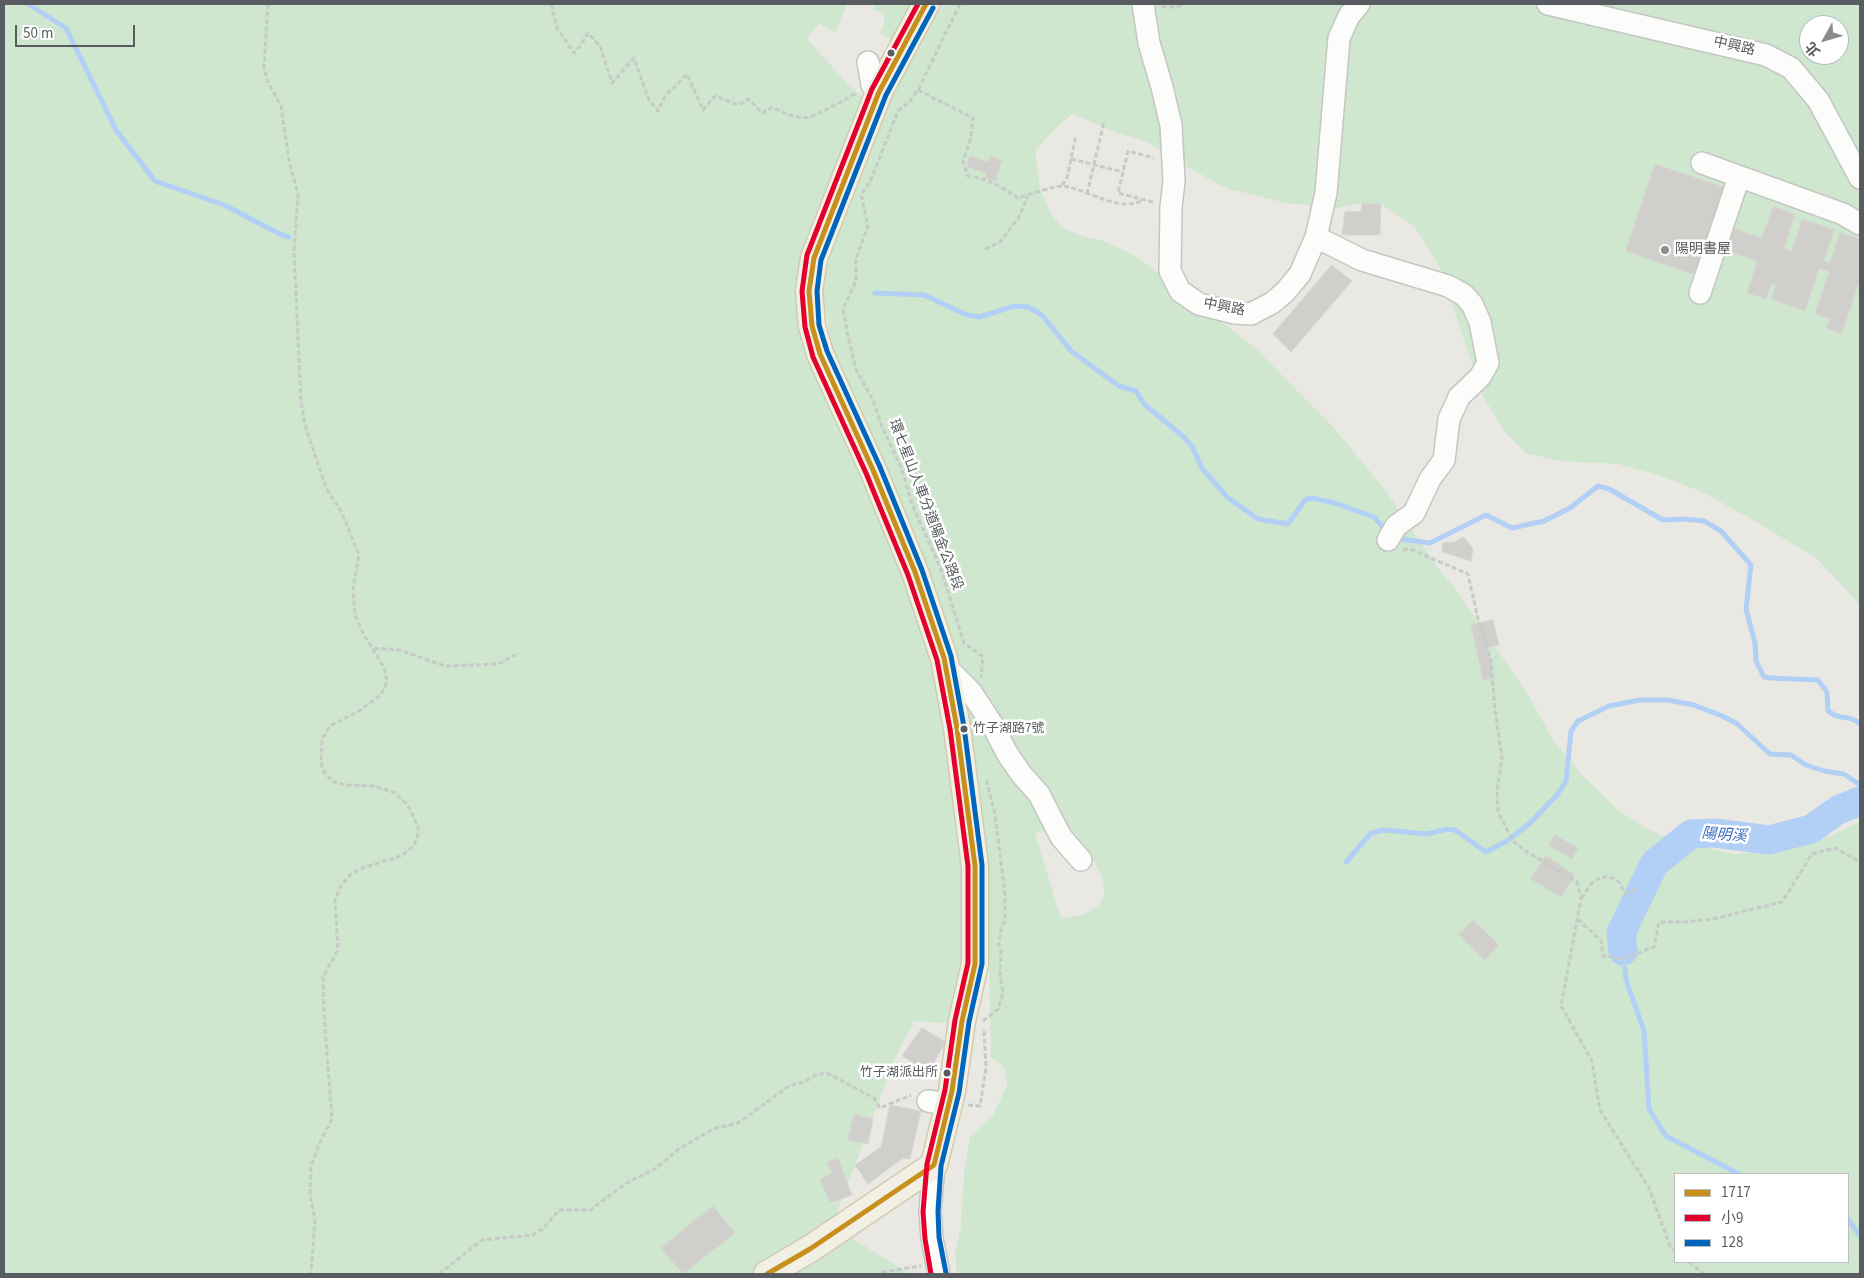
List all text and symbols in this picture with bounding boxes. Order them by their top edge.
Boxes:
scale bar [18,15,138,47]
north arrow [1799,15,1849,65]
text: 50 m [23,23,53,44]
street label: 中興路 [1712,34,1756,60]
text: 北 [1801,37,1825,61]
unlabelled marker [886,48,896,58]
place label: 陽明書屋 [1675,242,1731,258]
marker: 陽明書屋 [1659,244,1671,256]
street label: 中興路 [1202,296,1246,320]
street label: 環七星山人車分道陽金公路段 [885,417,965,593]
place label: 竹子湖路7號 [973,721,1044,737]
marker: 竹子湖路7號 [959,724,969,734]
water label: 陽明溪 [1701,825,1747,847]
place label: 竹子湖派出所 [860,1065,938,1081]
marker: 竹子湖派出所 [942,1068,952,1078]
legend [1674,1173,1849,1263]
text: 1717 [1721,1182,1751,1203]
text: 小9 [1721,1208,1743,1229]
text: 128 [1721,1232,1743,1253]

